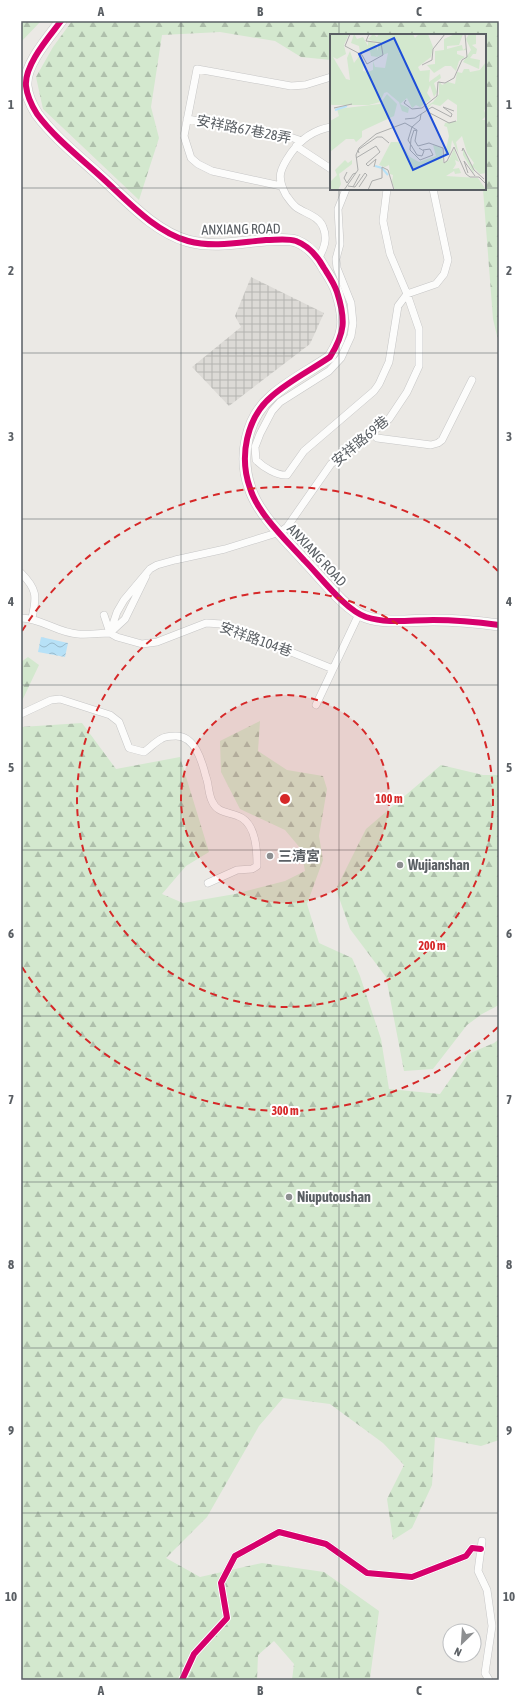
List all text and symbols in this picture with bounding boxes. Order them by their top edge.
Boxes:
text: A [97,4,105,19]
text: B [257,4,264,19]
text: C [416,4,422,19]
inset map [330,34,486,190]
text: 1 [8,97,14,112]
text: 1 [506,97,512,112]
street label: 安祥路67巷28弄 [195,112,293,146]
street label: ANXIANG ROAD [201,220,281,238]
text: 2 [8,263,14,278]
text: 2 [506,263,512,278]
street label: 安祥路69巷 [328,413,392,469]
text: 3 [8,429,14,444]
text: 3 [506,429,512,444]
street label: ANXIANG ROAD [284,521,350,590]
text: 4 [7,594,14,609]
text: 4 [505,594,512,609]
street label: 安祥路104巷 [218,619,294,659]
text: 5 [8,760,14,775]
text: 5 [506,760,512,775]
centre of rings [278,792,292,806]
text: 100 m [375,792,403,806]
place label: 三清宮 [278,848,320,864]
marker: 三清宮 [265,851,275,861]
place label: Wujianshan [407,857,470,873]
marker: Wujianshan [395,860,405,870]
text: 6 [8,926,14,941]
text: 6 [506,926,512,941]
text: 200 m [418,939,446,953]
text: 7 [8,1092,14,1107]
text: 7 [506,1092,512,1107]
text: 300 m [271,1104,299,1118]
place label: Niuputoushan [297,1189,371,1205]
marker: Niuputoushan [284,1192,294,1202]
text: 8 [8,1257,14,1272]
text: 8 [506,1257,512,1272]
text: 9 [8,1423,14,1438]
text: 9 [506,1423,512,1438]
text: 10 [5,1589,17,1604]
text: 10 [503,1589,515,1604]
north arrow [442,1623,482,1663]
text: N [452,1645,463,1659]
text: A [97,1683,105,1698]
text: B [257,1683,264,1698]
text: C [416,1683,422,1698]

